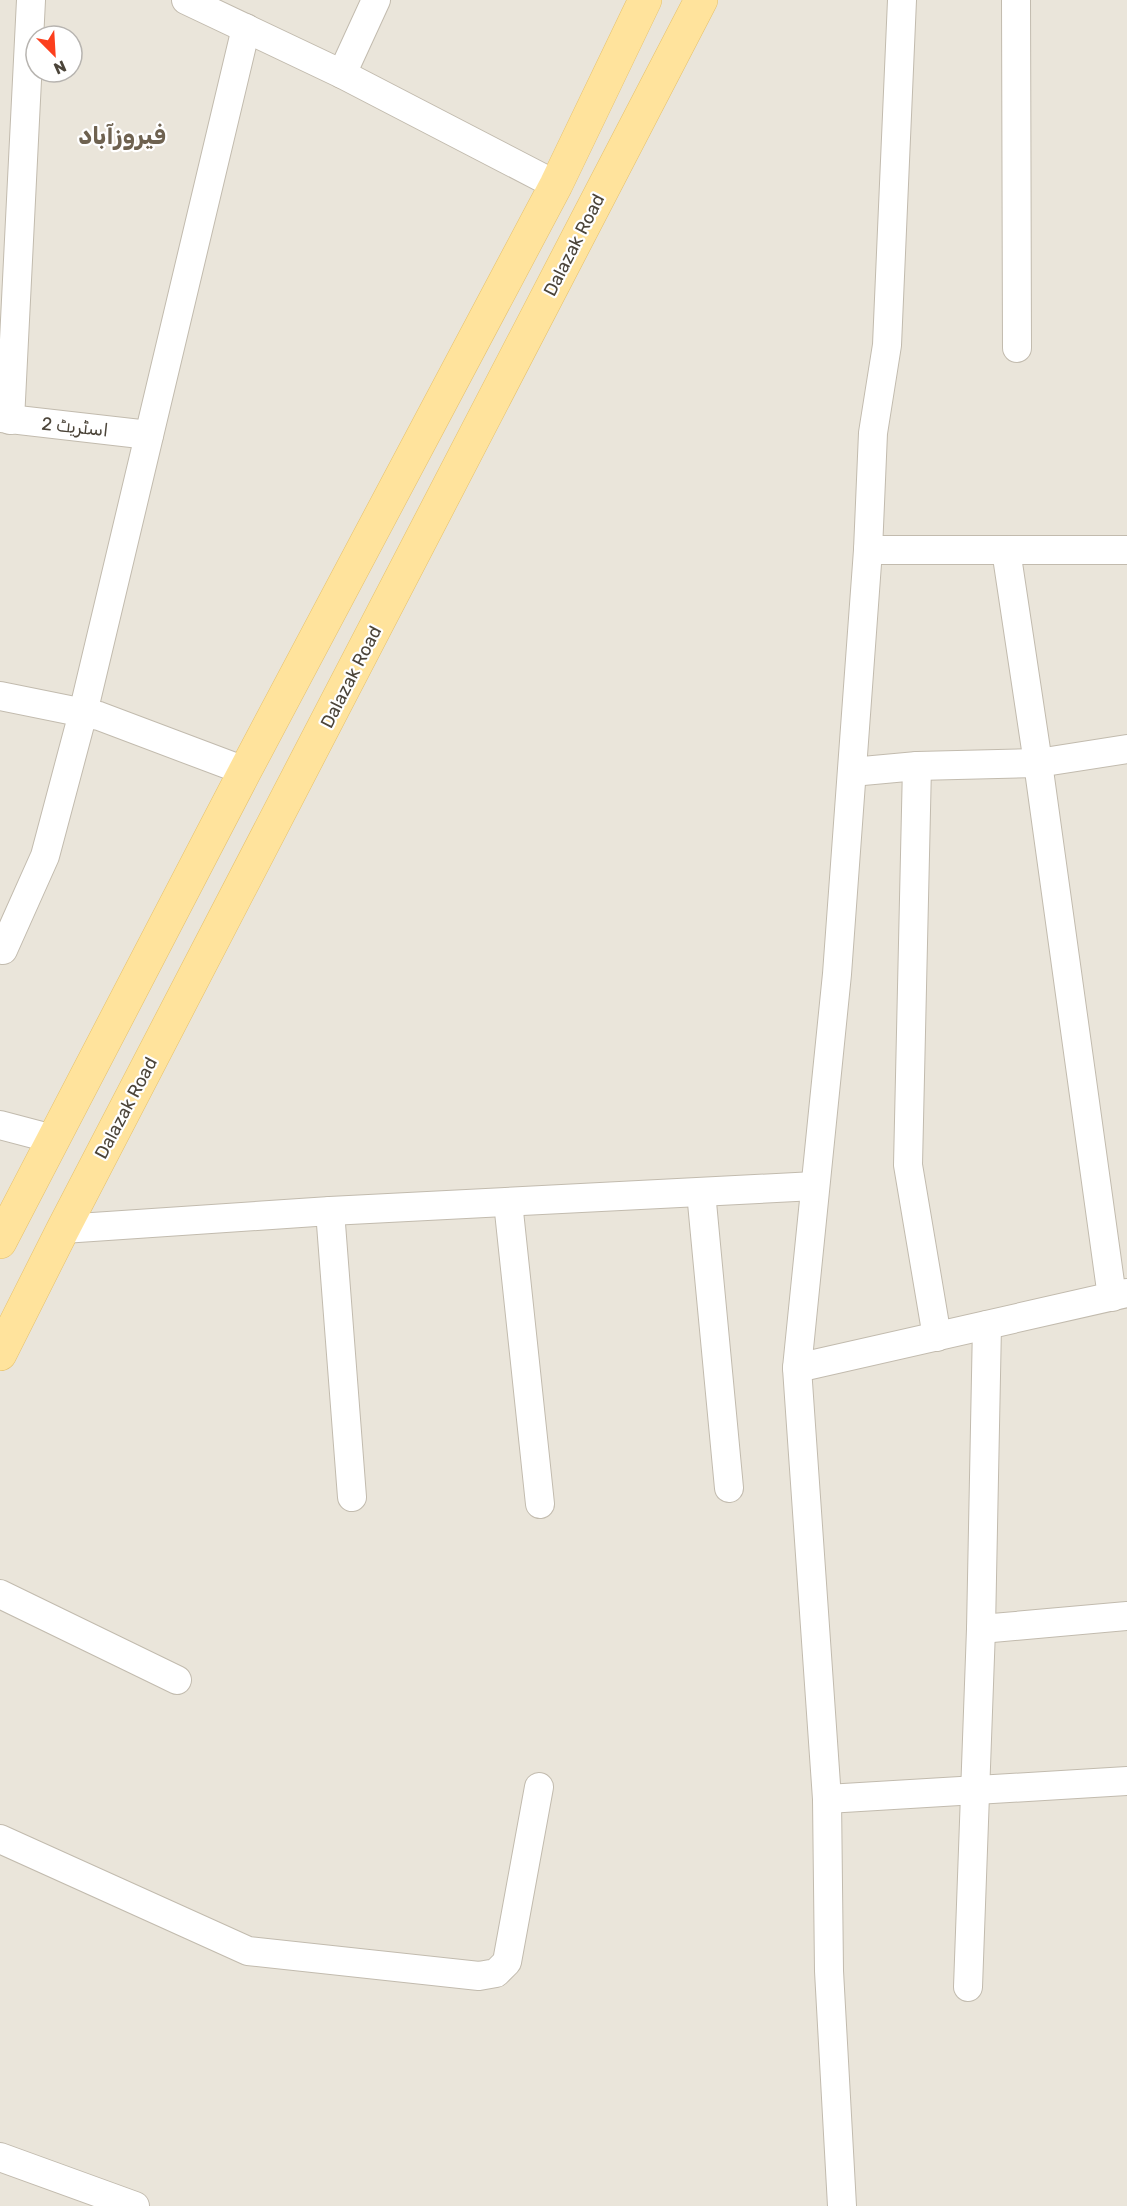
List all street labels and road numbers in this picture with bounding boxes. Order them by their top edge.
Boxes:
street label: Dalazak Road [539,190,609,300]
street label: اسٹریٹ 2 [40,413,110,441]
street label: Dalazak Road [316,622,386,732]
street label: Dalazak Road [90,1053,162,1163]

